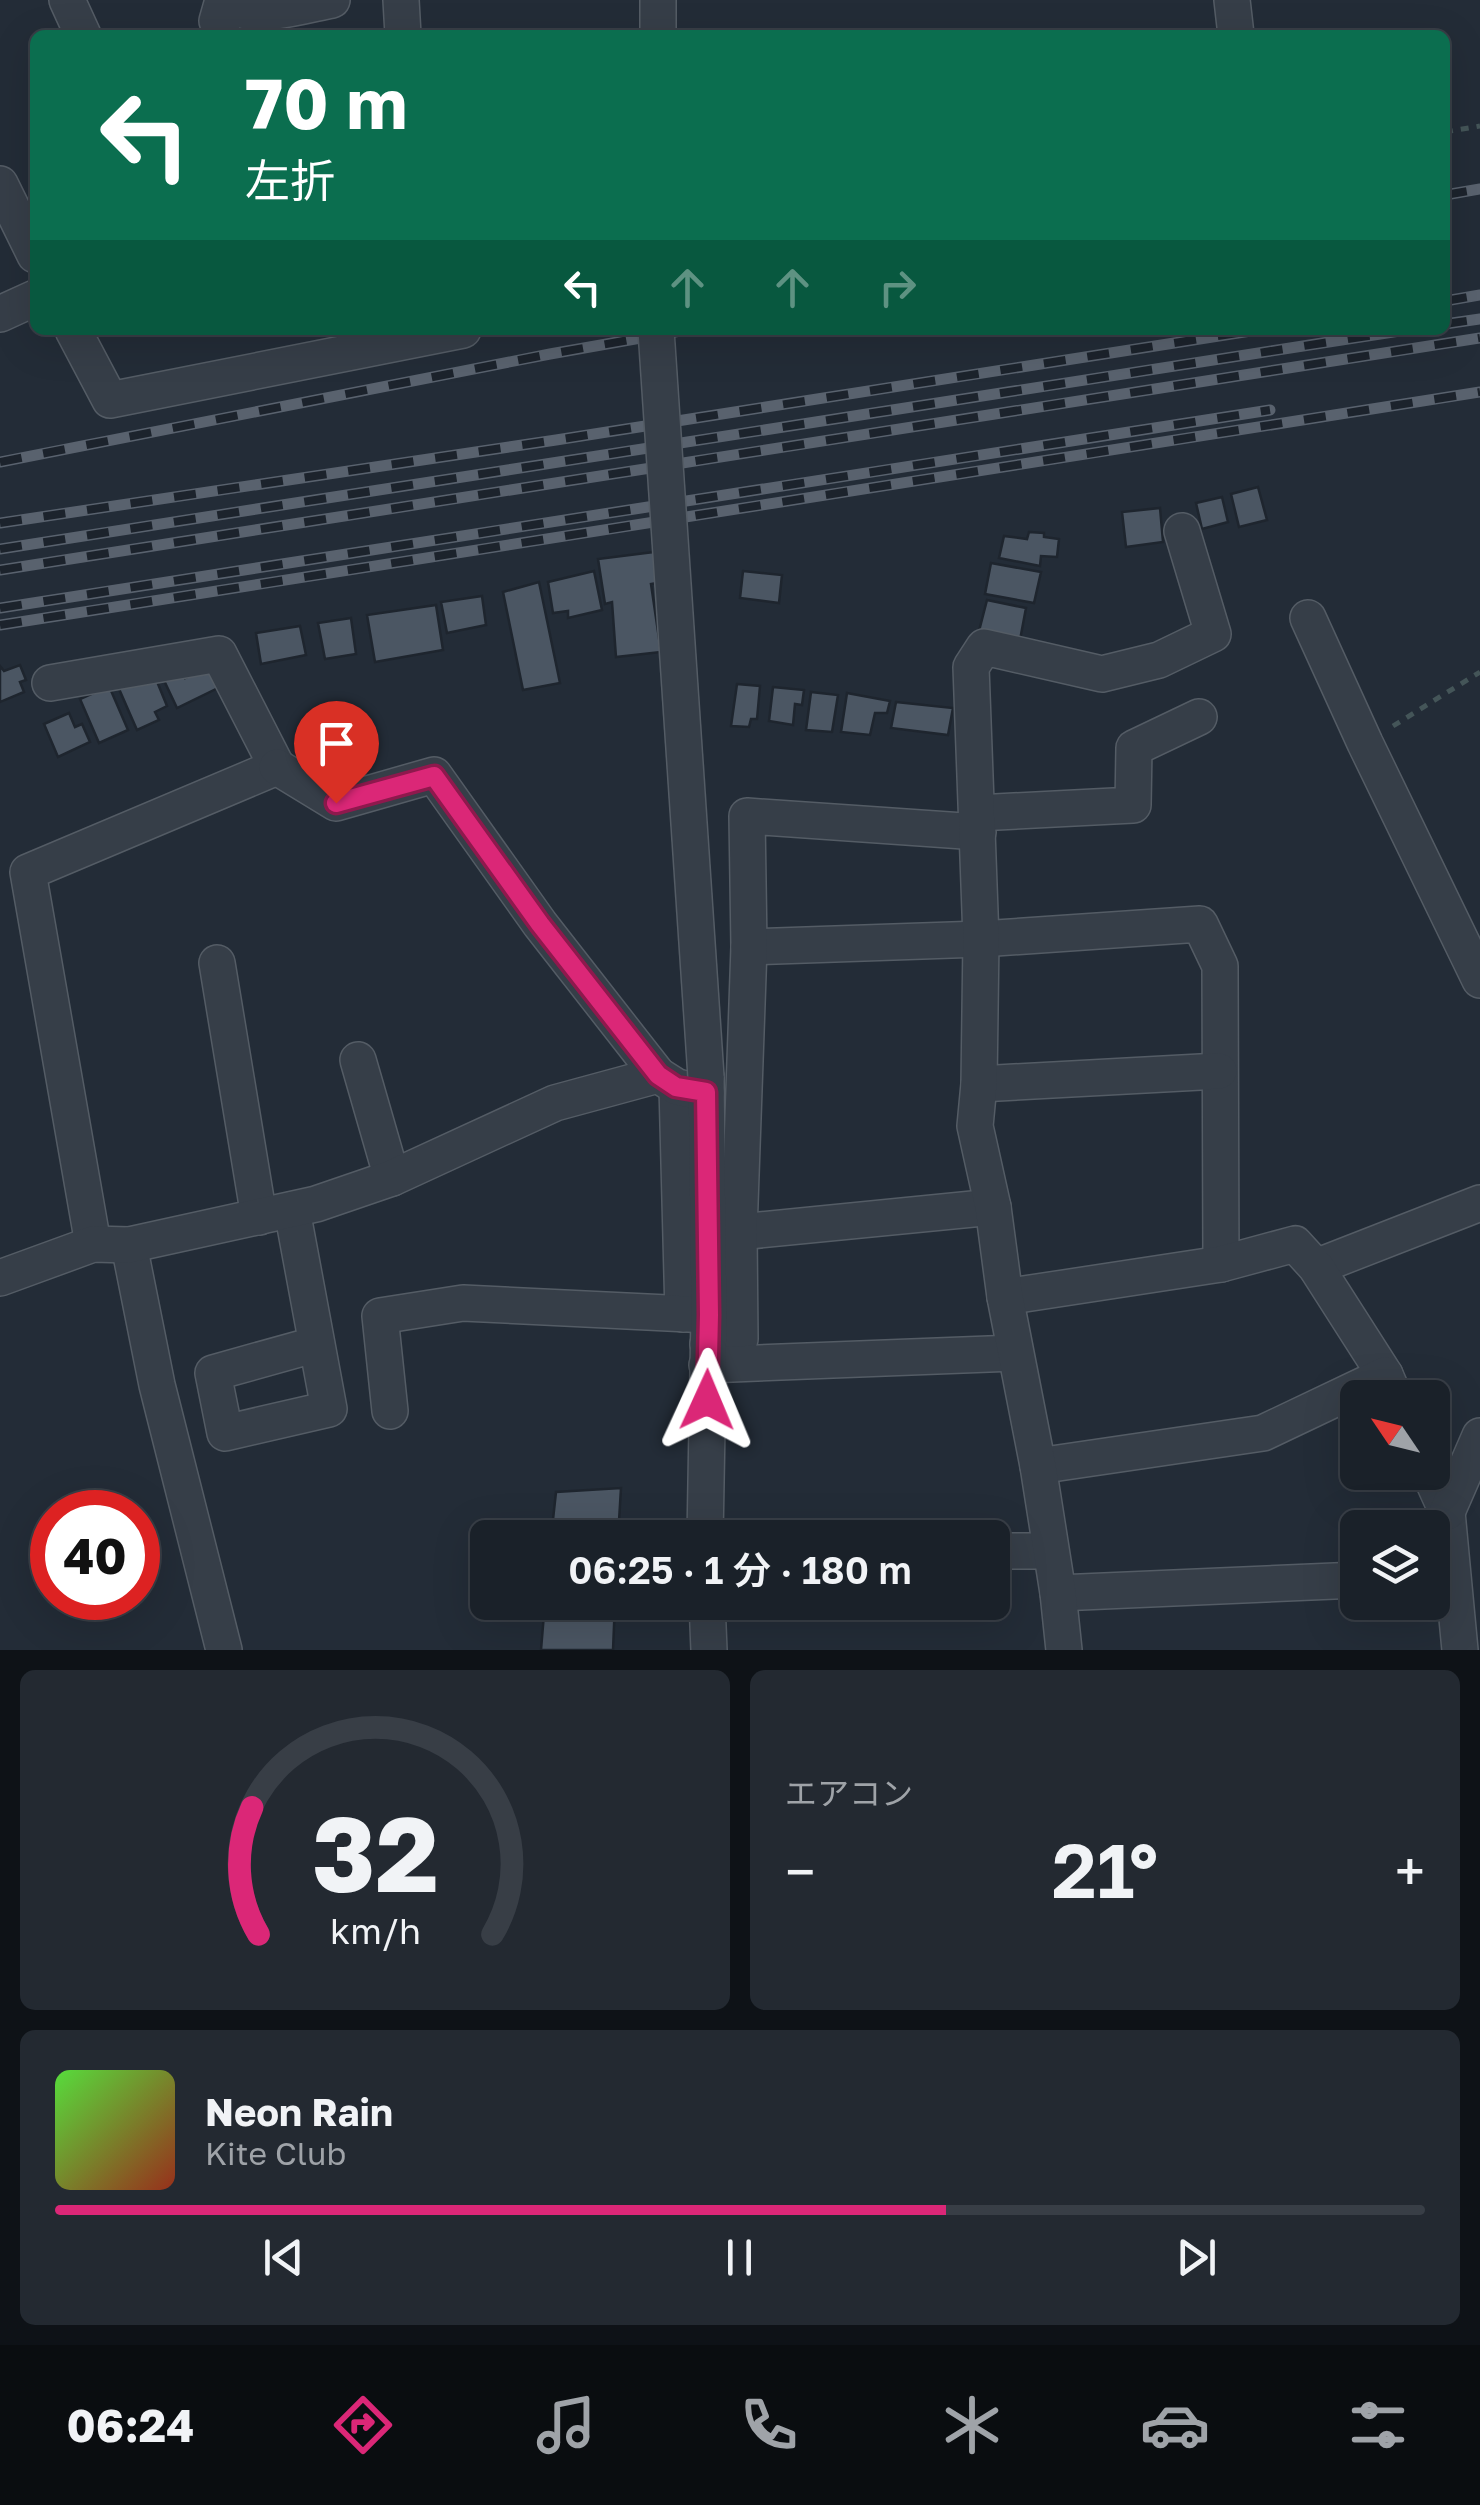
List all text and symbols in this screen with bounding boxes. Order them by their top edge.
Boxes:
text: 70 m [245,60,407,144]
icon: left [80,70,210,200]
text: 左折 [245,153,335,207]
icon: left [555,260,610,315]
icon: ahead [660,260,715,315]
icon: ahead [765,260,820,315]
icon: right [870,260,925,315]
pin [294,701,379,804]
icon: arrive [309,716,364,771]
position arrow [655,1348,759,1452]
north arrow [1340,1380,1450,1490]
map controls [1340,1380,1450,1620]
speed limit sign: 40 [30,1490,160,1620]
button: layers [1340,1510,1450,1620]
text: 06:25 · 1 分 · 180 m [568,1547,912,1592]
text: エアコン [785,1774,913,1812]
text: 32 [312,1790,438,1915]
text: 21° [1052,1824,1158,1915]
text: − [785,1838,815,1904]
text: + [1395,1838,1425,1904]
text: km/h [330,1909,420,1952]
text: Neon Rain [205,2089,393,2134]
text: Kite Club [205,2134,346,2172]
icon: previous [256,2230,311,2285]
icon: pause [712,2230,767,2285]
icon: next [1169,2230,1224,2285]
icon: directions [328,2390,398,2460]
icon: music [531,2390,601,2460]
icon: phone [734,2390,804,2460]
icon: climate [937,2390,1007,2460]
icon: car [1140,2390,1210,2460]
icon: filters [1343,2390,1413,2460]
text: 06:24 [67,2398,194,2452]

